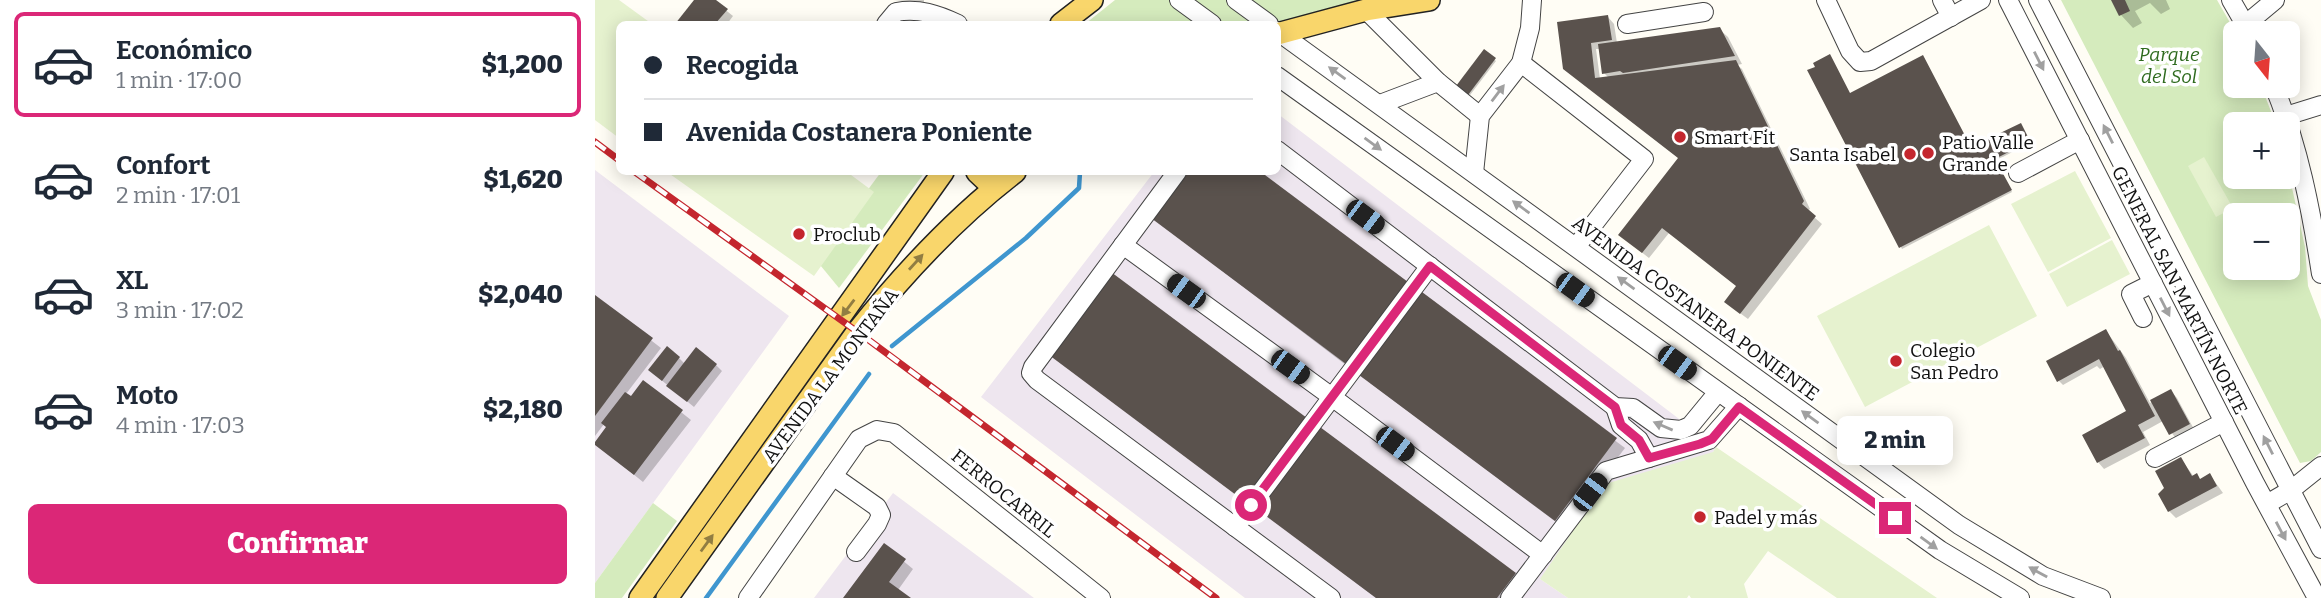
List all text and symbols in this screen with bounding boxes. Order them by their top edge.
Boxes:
north arrow [2223,21,2299,98]
map controls [2223,21,2300,280]
icon: car [32,33,95,96]
text: Económico [116,35,252,66]
park label: Parque del Sol [2138,43,2200,88]
text: $1,200 [481,49,563,80]
text: Recogida [686,50,798,81]
one-way arrow [2034,51,2045,71]
text: 1 min · 17:00 [116,66,242,94]
one-way arrow [1328,66,1346,80]
one-way arrow [1491,84,1506,102]
button: + [2223,112,2300,189]
text: Avenida Costanera Poniente [686,117,1032,148]
one-way arrow [2102,124,2113,144]
place label: Smart Fit [1694,126,1775,149]
marker: Smart Fit [1672,129,1688,145]
place label: Patio Valle Grande [1942,131,2034,176]
one-way arrow [1364,137,1382,151]
place label: Santa Isabel [1789,143,1896,166]
marker: Patio Valle Grande [1920,145,1936,161]
marker: Santa Isabel [1902,146,1918,162]
icon: car [32,148,95,211]
text: Confort [116,150,211,181]
street label: GENERAL SAN MARTÍN NORTE [2107,162,2252,418]
text: $1,620 [483,164,563,195]
text: 2 min · 17:01 [116,181,240,209]
car [1342,196,1389,238]
one-way arrow [1512,200,1530,214]
button: − [2223,203,2300,280]
street label: AVENIDA COSTANERA PONIENTE [1568,211,1824,406]
place label: Proclub [813,223,881,246]
marker: Proclub [791,226,807,242]
one-way arrow [908,254,923,271]
icon: car [32,263,95,326]
text: XL [116,265,148,296]
car [1552,269,1599,311]
car [1163,270,1210,312]
one-way arrow [1617,276,1635,290]
text: $2,040 [478,279,563,310]
street label: AVENIDA LA MONTAÑA [757,283,904,467]
text: 3 min · 17:02 [116,296,244,324]
one-way arrow [2160,297,2171,317]
one-way arrow [841,299,855,317]
place label: Colegio San Pedro [1910,339,1999,384]
car [1654,342,1701,384]
car [1267,346,1314,388]
marker: Colegio San Pedro [1888,353,1904,369]
icon: car [32,378,95,441]
text: Moto [116,380,178,411]
text: $2,180 [483,394,563,425]
one-way arrow [1801,410,1819,424]
text: 4 min · 17:03 [116,411,245,439]
callout: 2 min [1837,416,1953,466]
one-way arrow [1653,420,1673,432]
car [1372,423,1419,465]
text: 2 min [1864,426,1926,454]
one-way arrow [2262,435,2273,455]
street label: FERROCARRIL [947,444,1060,542]
car [1569,469,1612,515]
route start [1235,489,1267,521]
route end [1879,502,1911,534]
button: Confirmar [28,504,567,584]
place label: Padel y más [1714,506,1818,529]
marker: Padel y más [1692,509,1708,525]
one-way arrow [2275,521,2287,541]
one-way arrow [700,533,714,552]
one-way arrow [1920,536,1938,550]
one-way arrow [2029,566,2048,578]

